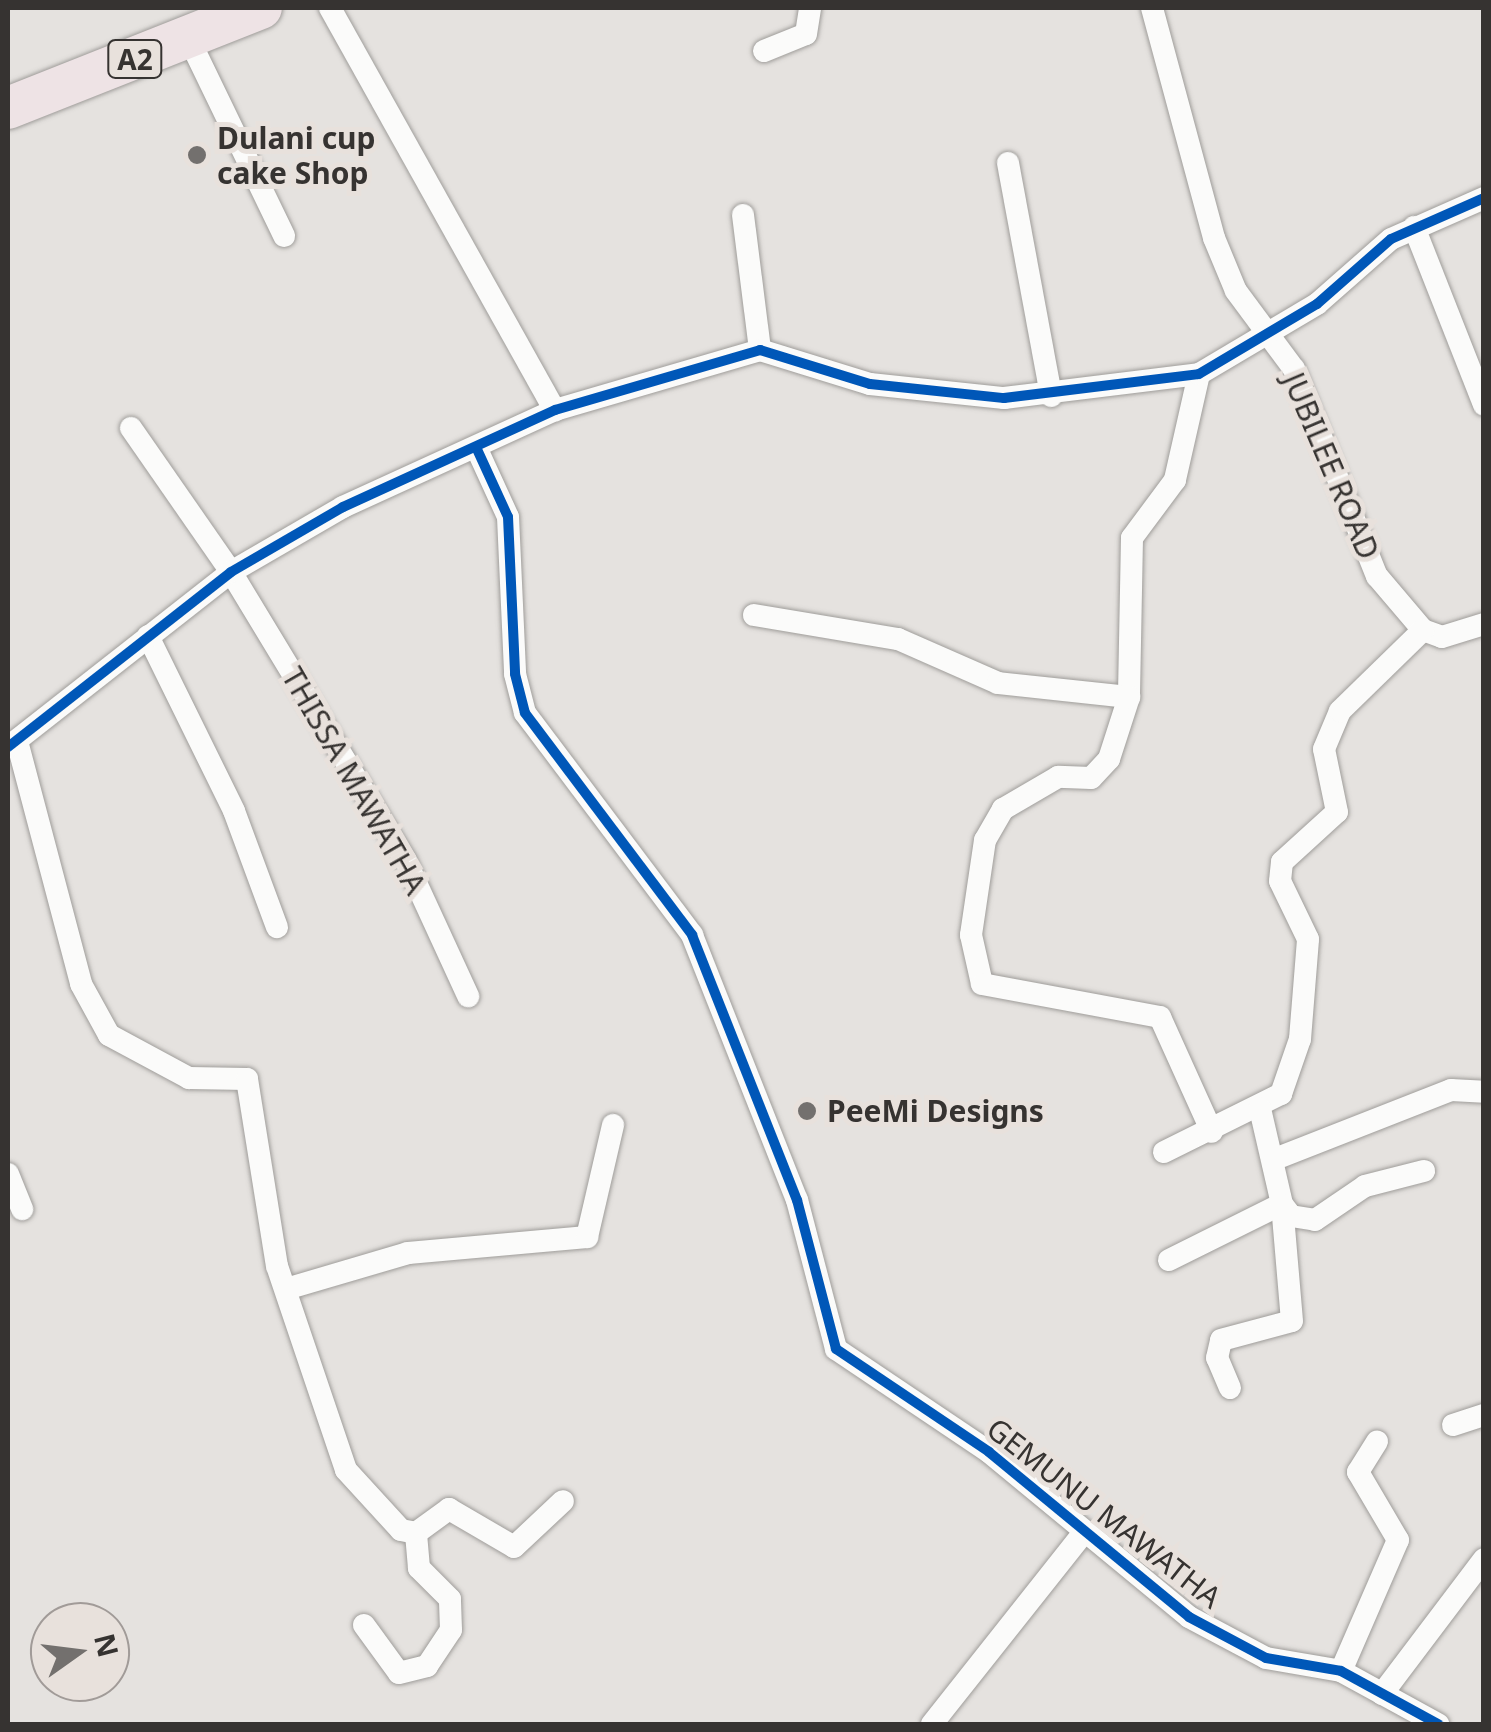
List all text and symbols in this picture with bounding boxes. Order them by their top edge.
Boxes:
road number: A2 [105,36,165,82]
place label: Dulani cup cake Shop [217,120,376,190]
marker: Dulani cup cake Shop [186,144,208,166]
street label: JUBILEE ROAD [1276,367,1386,565]
street label: THISSA MAWATHA [274,661,434,901]
place label: PeeMi Designs [827,1093,1044,1129]
marker: PeeMi Designs [796,1100,818,1122]
street label: GEMUNU MAWATHA [980,1410,1228,1616]
north arrow [30,1602,130,1702]
text: N [86,1630,128,1661]

